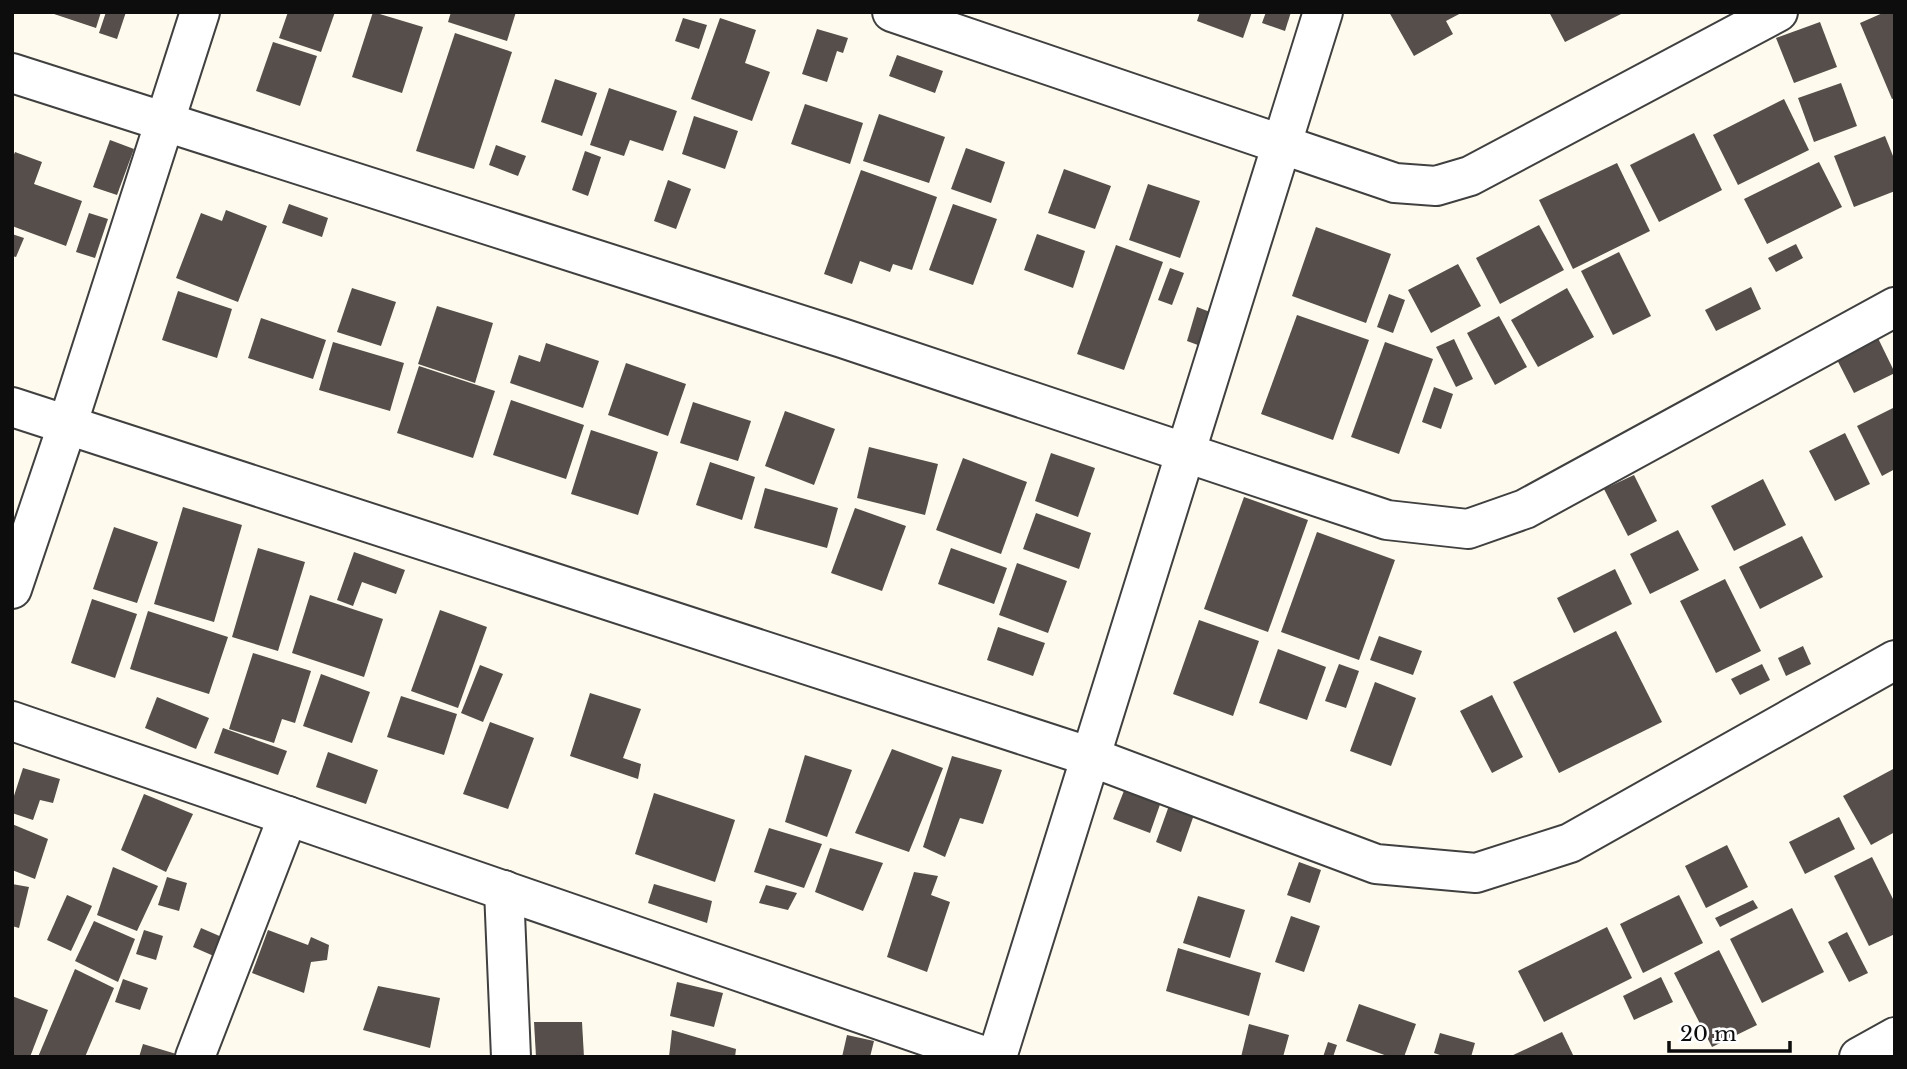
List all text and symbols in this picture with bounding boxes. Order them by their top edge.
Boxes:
scale bar [1669,1010,1790,1054]
text: 20 m [1680,1021,1737,1047]

